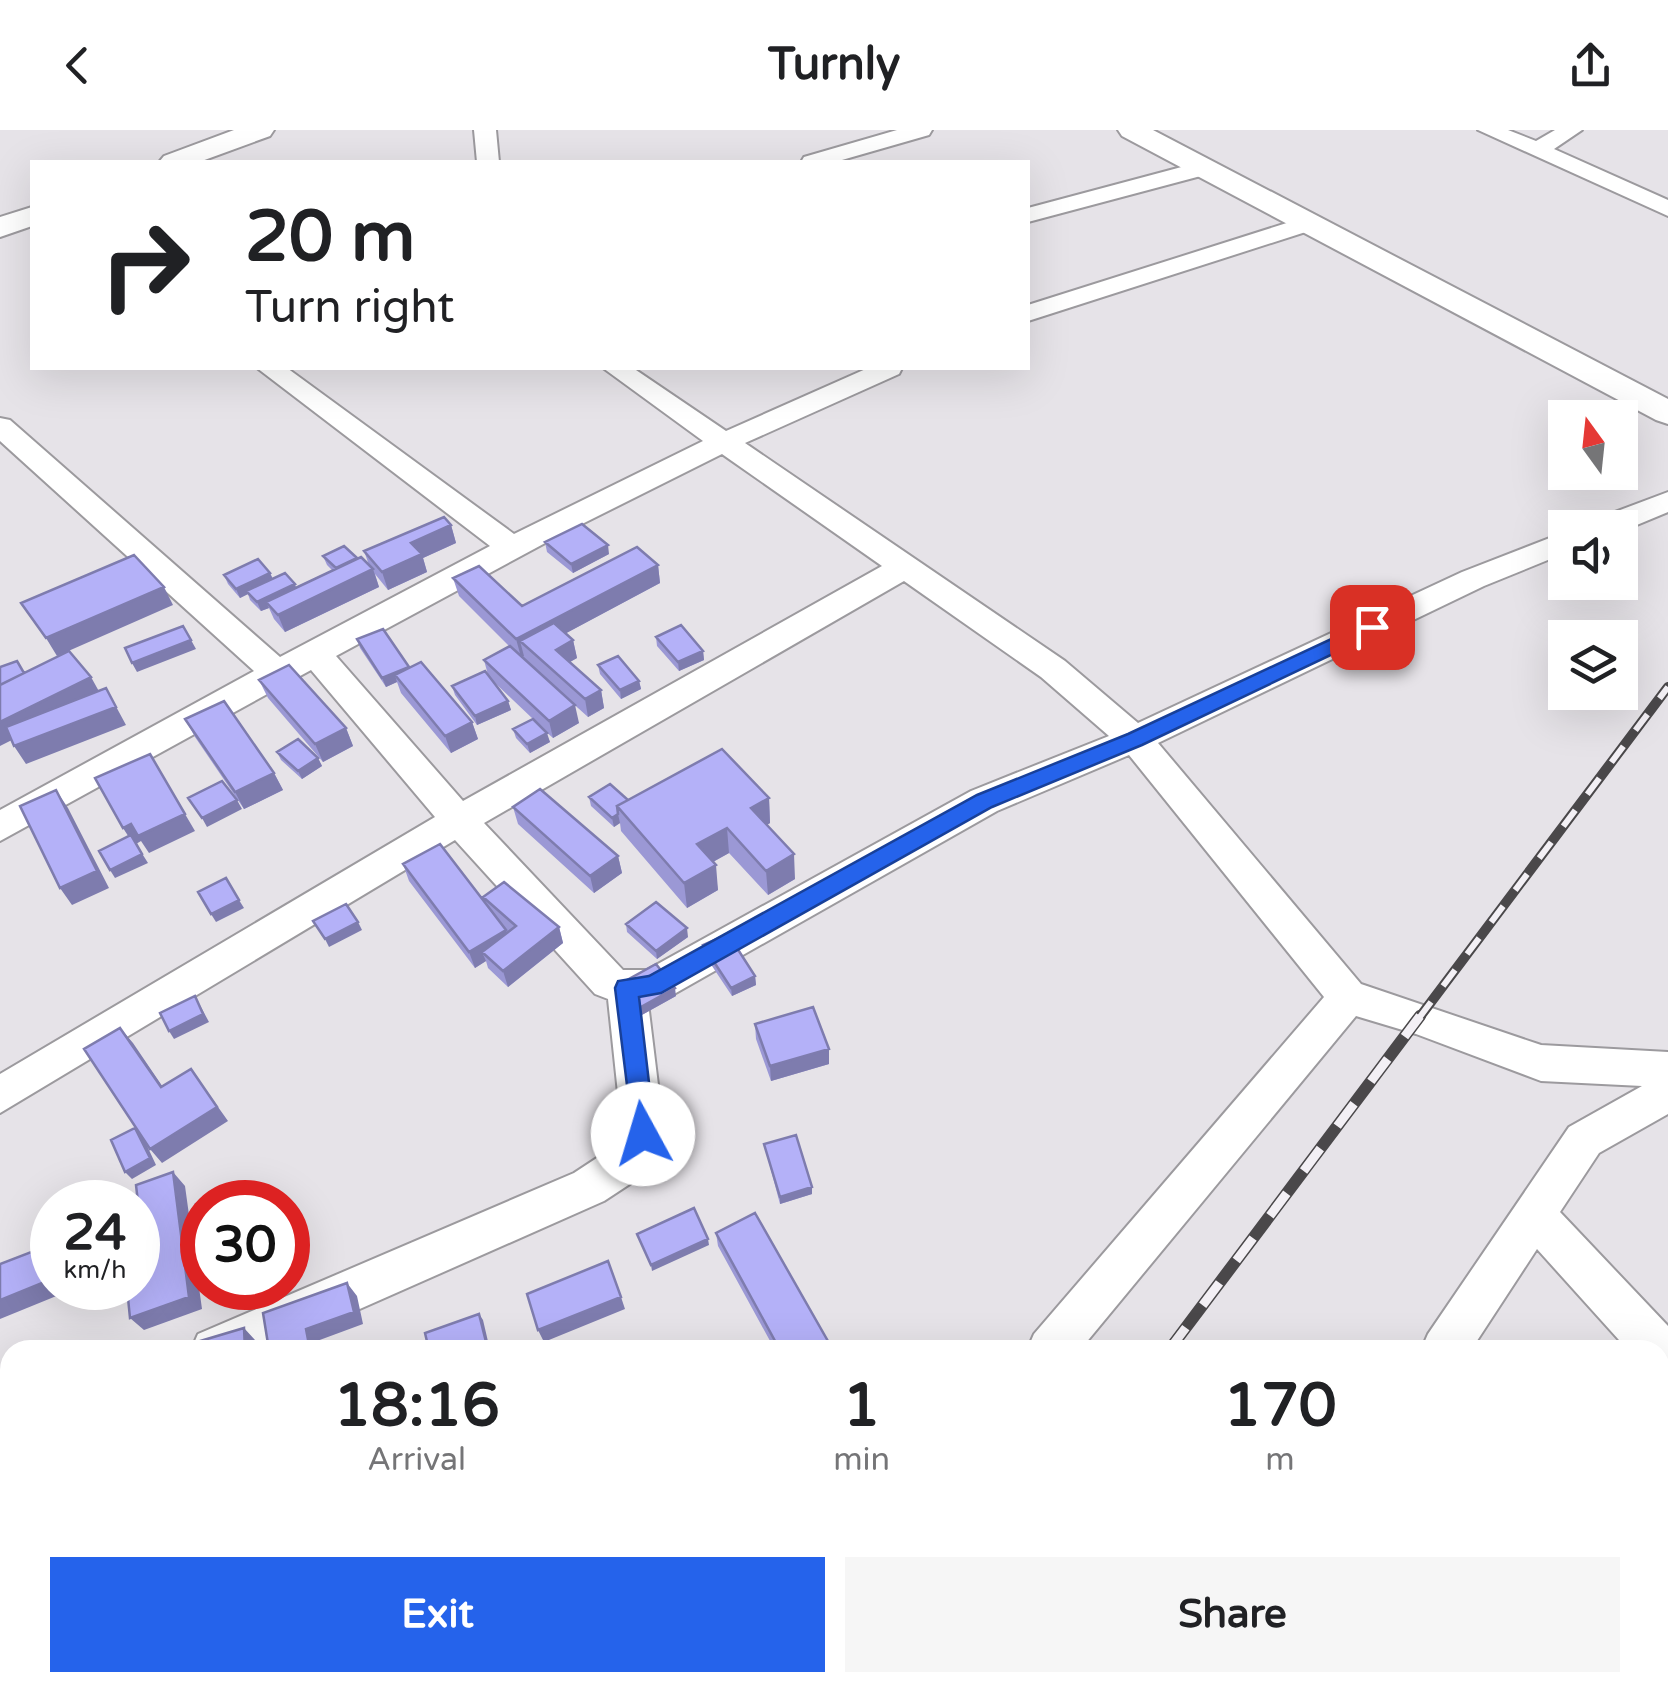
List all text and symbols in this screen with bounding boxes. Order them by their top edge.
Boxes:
icon: back [50,38,105,93]
text: Turnly [768,38,900,92]
icon: share [1563,38,1618,93]
text: 20 m [245,196,415,280]
icon: right [80,200,210,330]
text: Turn right [245,281,454,335]
north arrow [1548,400,1638,490]
map controls [1548,400,1638,710]
button: sound [1548,510,1638,600]
pin [1330,585,1415,670]
icon: arrive [1345,600,1400,655]
button: layers [1548,620,1638,710]
position arrow [591,1082,695,1186]
speed limit sign: 30 [180,1180,310,1310]
text: 24 [64,1203,126,1263]
text: km/h [64,1255,126,1285]
text: 18:16 [333,1370,500,1442]
text: 1 [843,1370,880,1442]
text: 170 [1223,1370,1337,1442]
text: Arrival [367,1441,466,1479]
text: min [833,1441,890,1479]
text: m [1265,1441,1295,1479]
button: Exit [50,1557,825,1672]
button: Share [845,1557,1620,1672]

